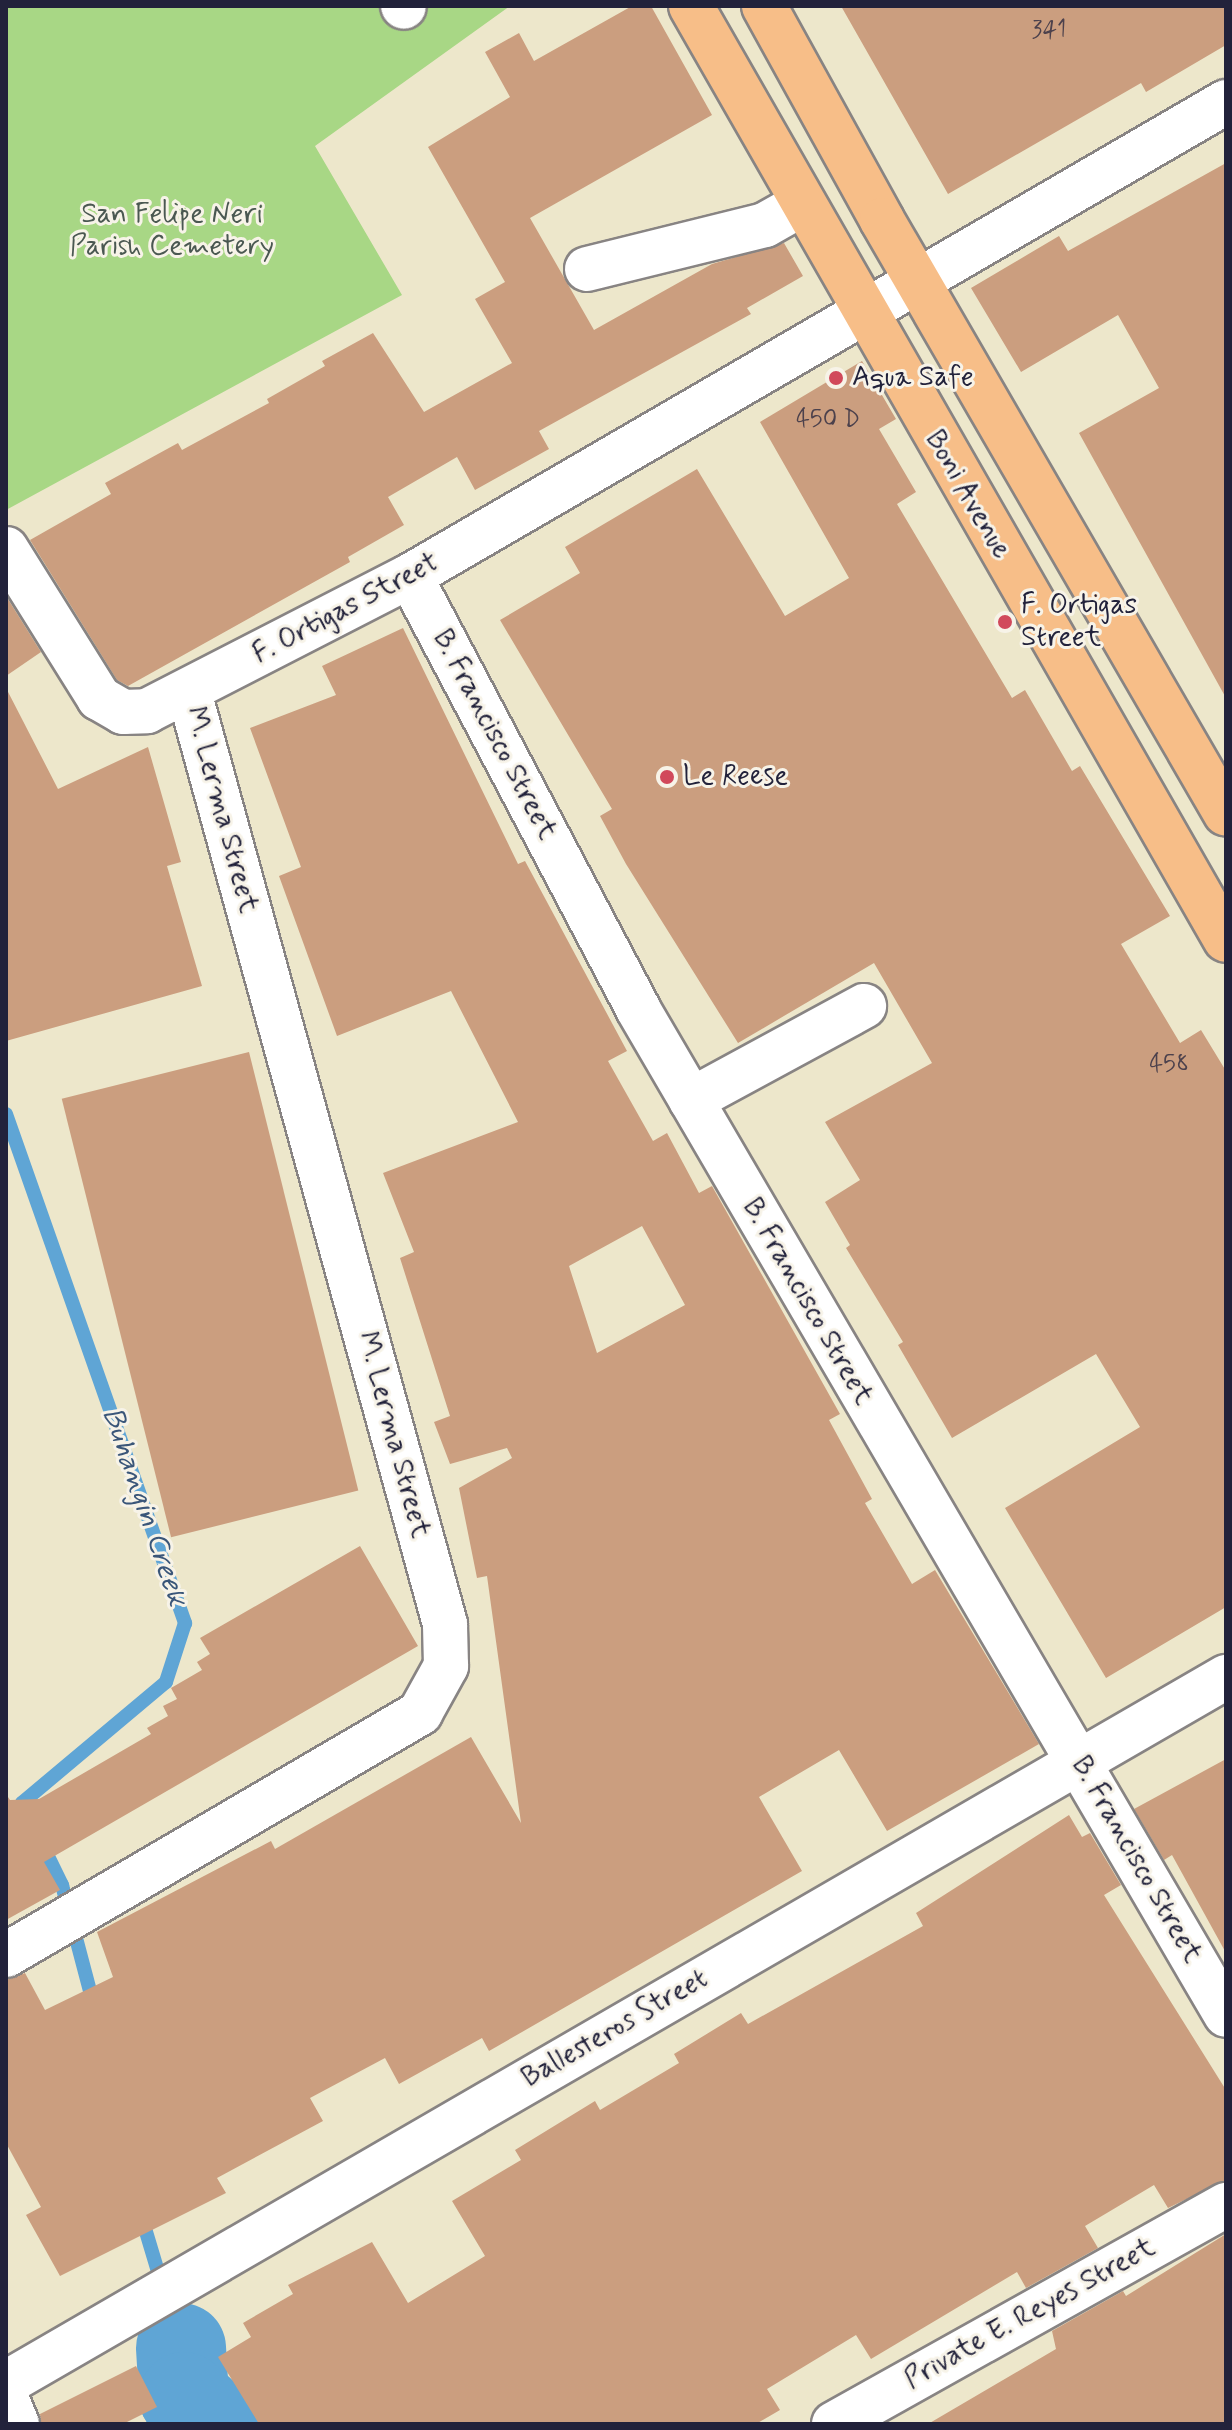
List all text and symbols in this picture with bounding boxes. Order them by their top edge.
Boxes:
house number: 341 [1032,17,1066,45]
park label: San Felipe Neri Parish Cemetery [70,198,274,264]
place label: Aqua Safe [852,361,974,395]
marker: Aqua Safe [827,369,845,387]
house number: 450 D [796,406,860,434]
street label: Boni Avenue [916,423,1018,567]
street label: F. Ortigas Street [248,546,444,672]
place label: F. Ortigas Street [1021,589,1137,655]
marker: F. Ortigas Street [996,613,1014,631]
street label: B. Francisco Street [424,624,564,846]
street label: M. Lerma Street [177,703,265,917]
place label: Le Reese [683,760,790,794]
marker: Le Reese [658,768,676,786]
house number: 458 [1149,1051,1189,1079]
street label: B. Francisco Street [734,1193,880,1411]
street label: M. Lerma Street [349,1328,437,1542]
water label: Buhangin Creek [93,1403,195,1611]
street label: B. Francisco Street [1063,1751,1209,1969]
street label: Ballesteros Street [514,1961,716,2097]
street label: Private E. Reyes Street [899,2231,1161,2397]

